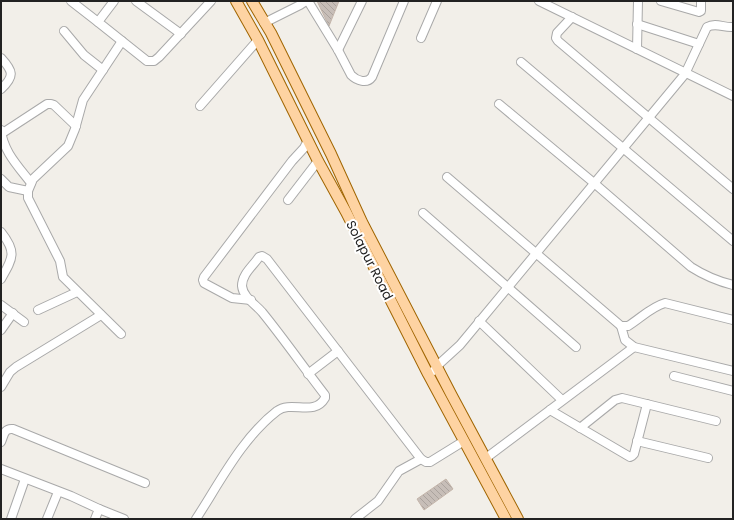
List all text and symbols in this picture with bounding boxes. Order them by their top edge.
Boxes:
street label: Solapur Road [341,217,398,303]

